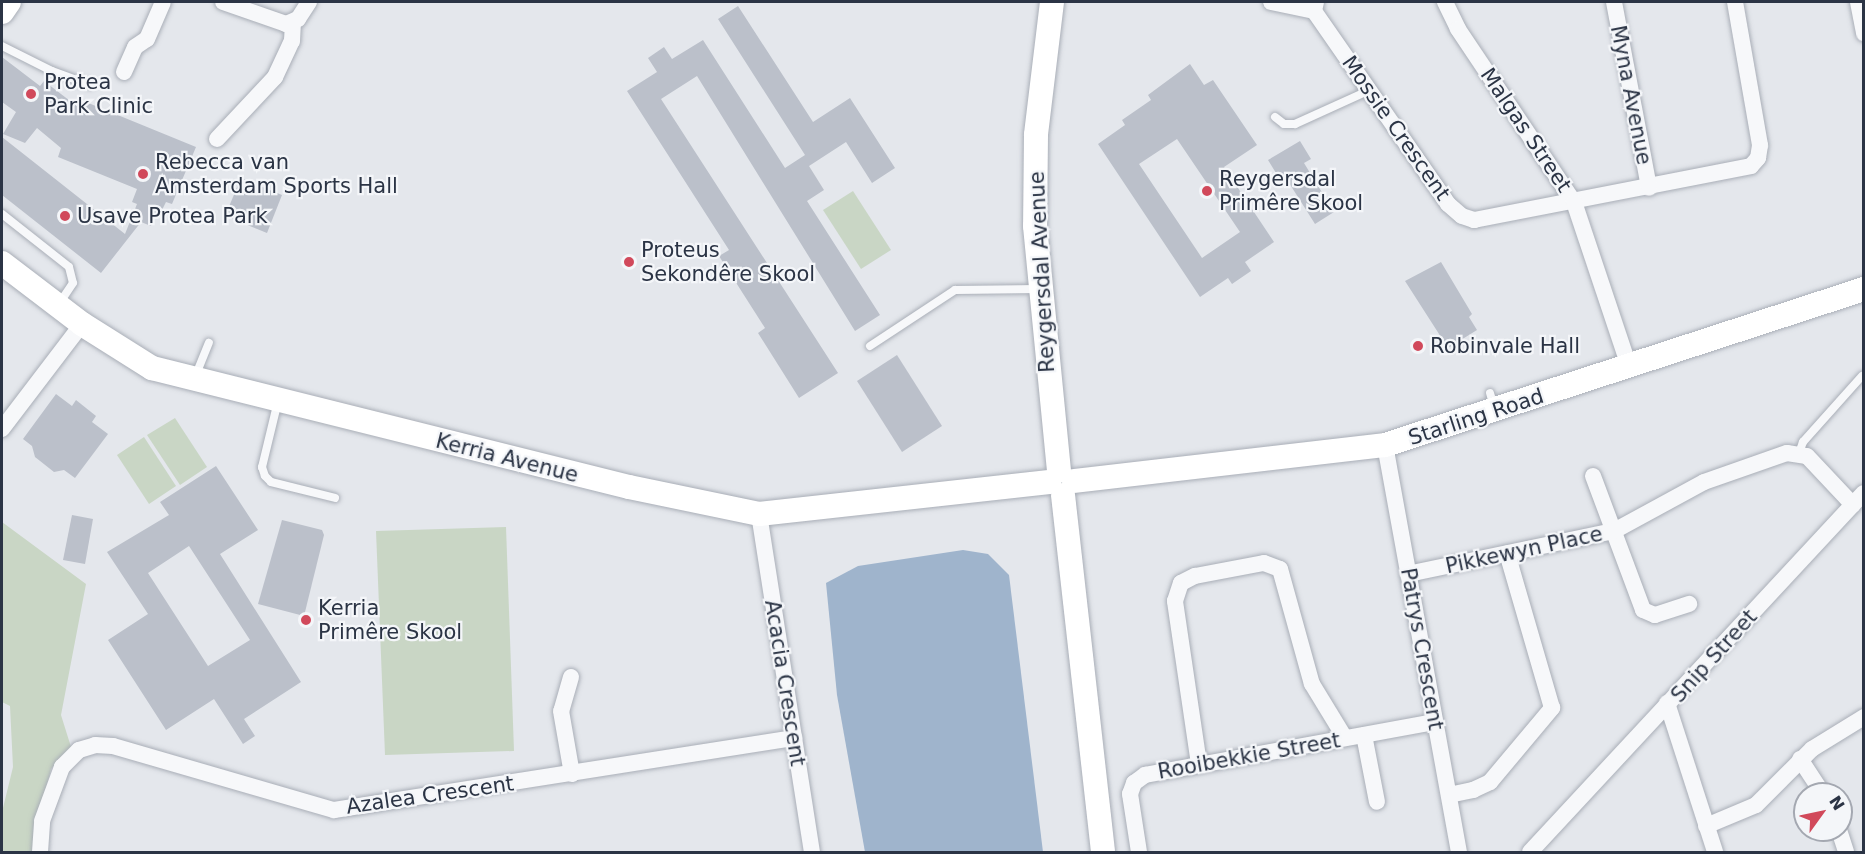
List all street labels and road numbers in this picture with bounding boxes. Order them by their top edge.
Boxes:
street label: Myna Avenue [1605,23,1657,167]
street label: Mossie Crescent [1337,51,1455,205]
street label: Malgas Street [1475,63,1577,197]
street label: Reygersdal Avenue [1024,171,1060,373]
street label: Starling Road [1405,383,1547,451]
street label: Kerria Avenue [433,428,581,488]
street label: Pikkewyn Place [1443,521,1605,579]
street label: Patrys Crescent [1395,566,1449,732]
street label: Acacia Crescent [759,598,811,768]
street label: Snip Street [1666,604,1762,708]
street label: Rooibekkie Street [1156,728,1342,784]
street label: Azalea Crescent [344,771,516,819]

